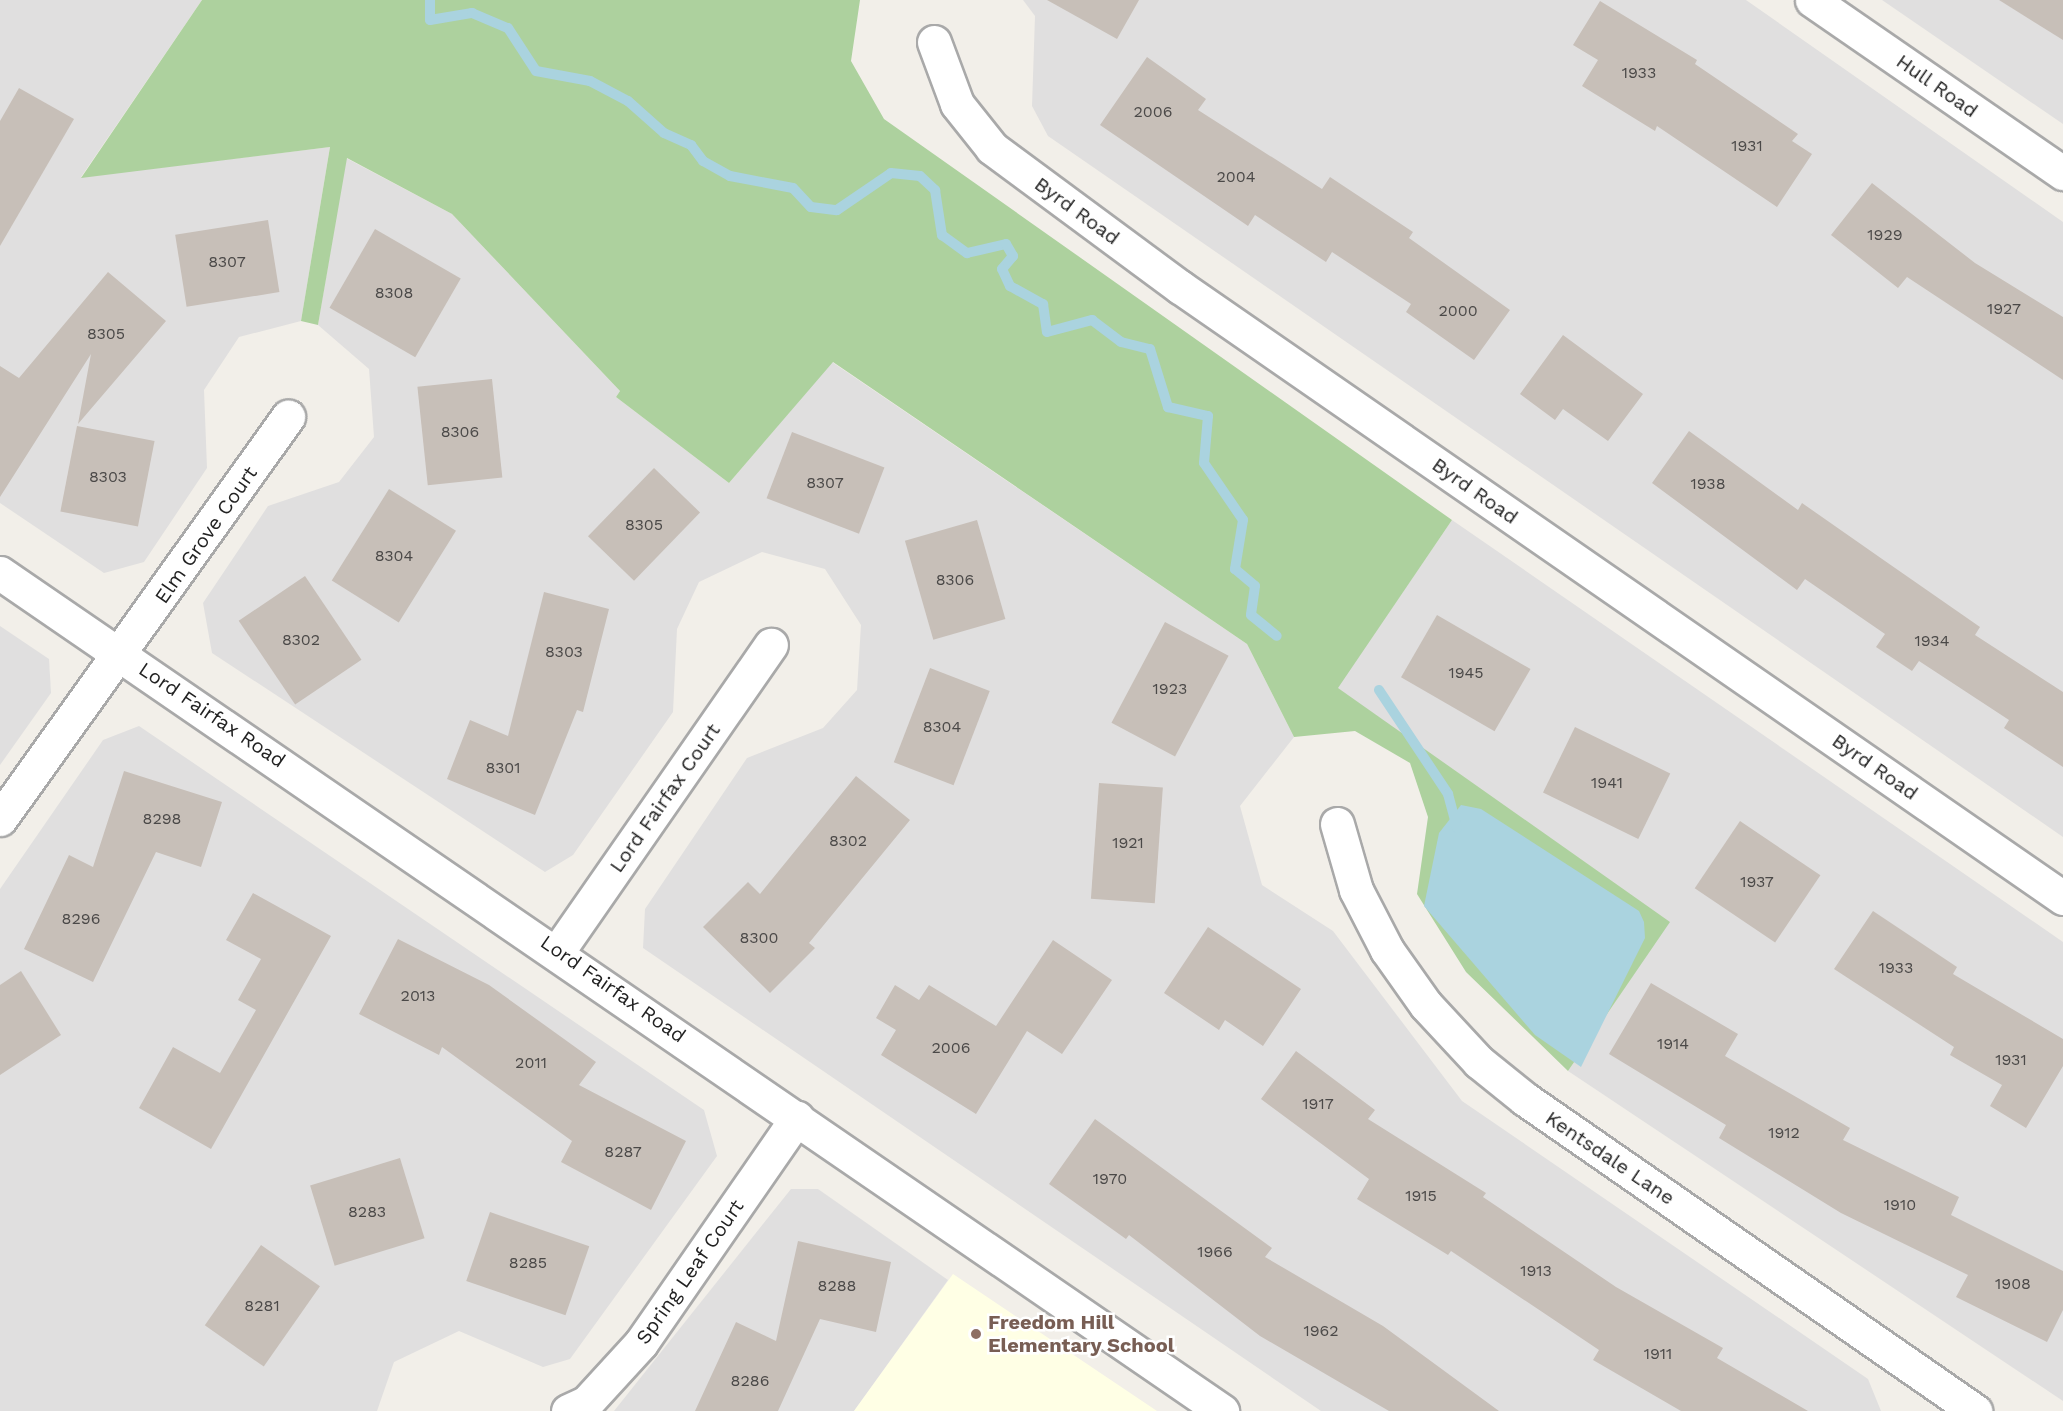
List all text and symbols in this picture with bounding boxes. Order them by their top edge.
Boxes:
street label: Hull Road [1891,49,1983,123]
house number: 1933 [1622,63,1656,83]
house number: 2006 [1134,102,1172,122]
house number: 1931 [1731,136,1763,156]
house number: 2004 [1216,167,1256,187]
street label: Byrd Road [1030,172,1124,250]
house number: 1929 [1867,225,1903,245]
house number: 8307 [208,252,246,272]
house number: 8308 [375,283,413,303]
house number: 1927 [1987,299,2021,319]
house number: 2000 [1438,301,1478,321]
house number: 8305 [87,324,125,344]
house number: 8306 [441,422,479,442]
street label: Byrd Road [1427,453,1523,529]
street label: Elm Grove Court [150,462,262,608]
house number: 8303 [89,467,127,487]
house number: 8307 [806,473,844,493]
house number: 1938 [1691,474,1725,494]
house number: 8305 [625,515,663,535]
house number: 8304 [375,546,413,566]
house number: 8306 [936,570,974,590]
house number: 8302 [282,630,320,650]
house number: 1934 [1915,631,1949,651]
house number: 8303 [545,642,583,662]
street label: Lord Fairfax Road [134,657,290,773]
house number: 1945 [1448,663,1484,683]
house number: 1923 [1153,679,1187,699]
house number: 8304 [923,717,961,737]
street label: Lord Fairfax Court [604,719,726,877]
street label: Byrd Road [1827,729,1923,805]
house number: 8301 [485,758,521,778]
house number: 1941 [1591,773,1623,793]
house number: 8298 [143,809,181,829]
house number: 8302 [829,831,867,851]
house number: 1921 [1112,833,1144,853]
house number: 1937 [1740,872,1774,892]
house number: 8296 [62,909,100,929]
house number: 8300 [740,928,778,948]
street label: Lord Fairfax Road [536,930,690,1048]
house number: 1933 [1879,958,1913,978]
house number: 2013 [401,986,435,1006]
house number: 1914 [1657,1034,1689,1054]
house number: 2006 [932,1038,970,1058]
house number: 1931 [1995,1050,2027,1070]
house number: 2011 [515,1053,547,1073]
house number: 1917 [1302,1094,1334,1114]
street label: Kentsdale Lane [1541,1106,1679,1210]
house number: 1912 [1768,1123,1800,1143]
house number: 8287 [604,1142,642,1162]
house number: 1970 [1093,1169,1127,1189]
house number: 1915 [1405,1186,1437,1206]
street label: Spring Leaf Court [631,1195,749,1349]
house number: 1910 [1884,1195,1916,1215]
house number: 8283 [348,1202,386,1222]
house number: 1966 [1197,1242,1233,1262]
house number: 8285 [509,1253,547,1273]
house number: 1913 [1520,1261,1552,1281]
house number: 1908 [1995,1274,2031,1294]
house number: 8288 [818,1276,856,1296]
house number: 8281 [244,1296,280,1316]
place label: Freedom Hill Elementary School [988,1310,1175,1357]
house number: 1962 [1303,1321,1339,1341]
marker: Freedom Hill Elementary School [969,1327,983,1341]
house number: 1911 [1644,1344,1672,1364]
house number: 8286 [731,1371,769,1391]

